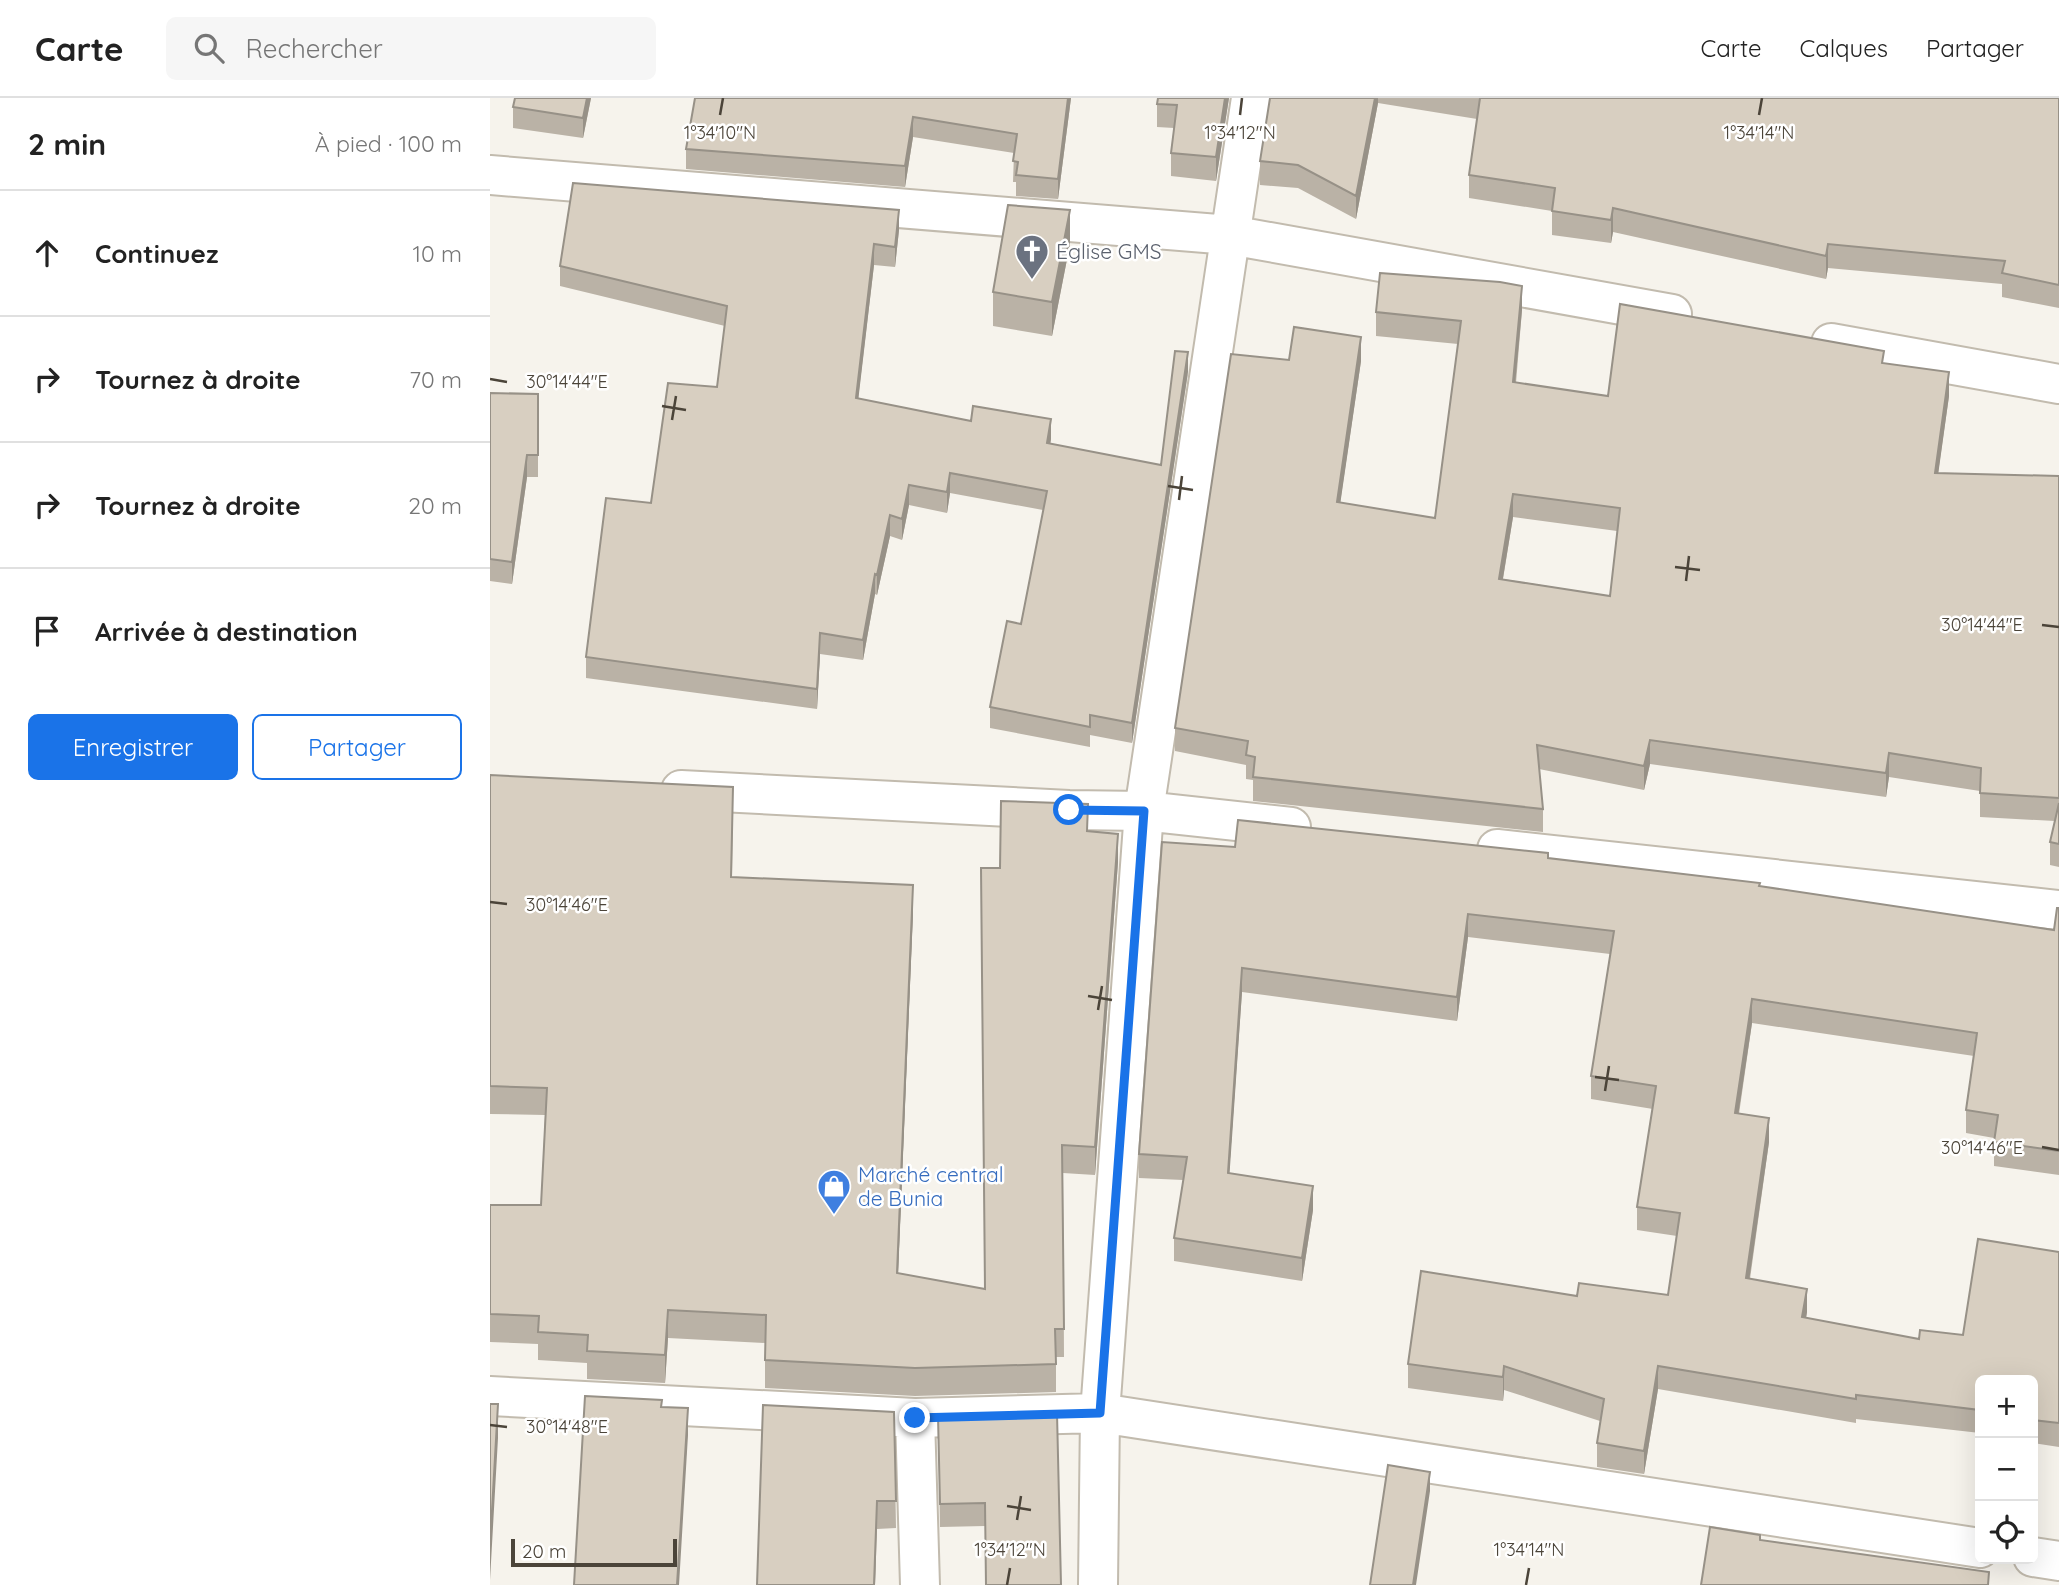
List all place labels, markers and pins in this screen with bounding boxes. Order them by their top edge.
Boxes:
church icon: Église GMS [1013,232,1051,281]
place label: Église GMS [1056,238,1162,264]
place label: Marché central de Bunia [858,1161,1004,1211]
shop icon: Marché central de Bunia [815,1167,853,1216]

